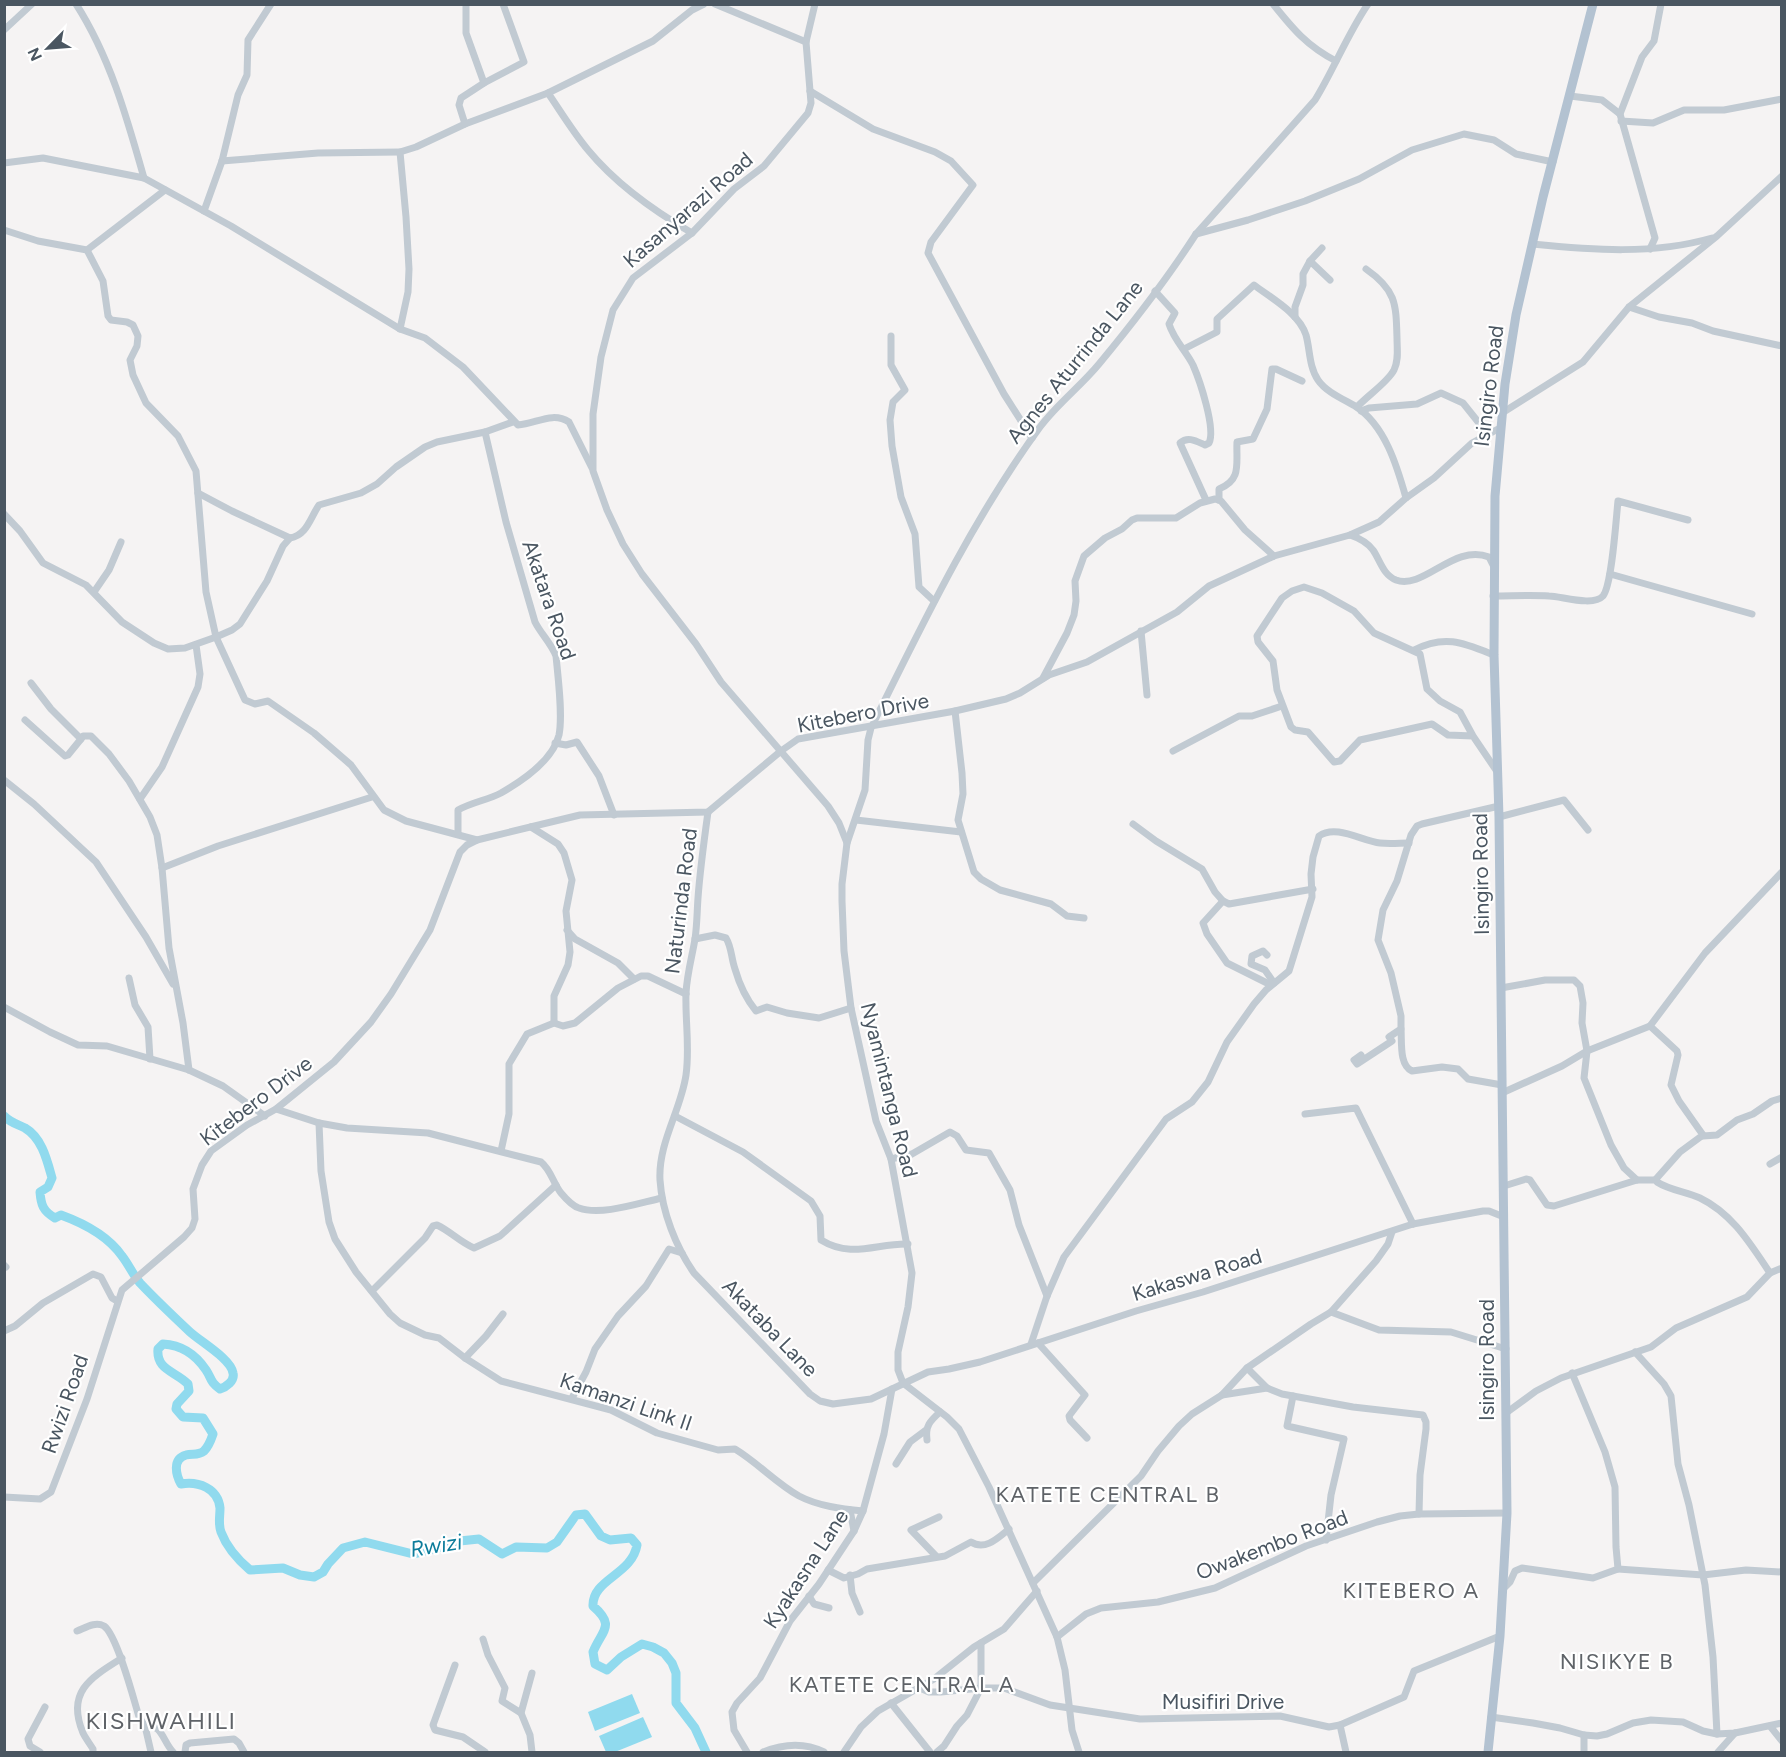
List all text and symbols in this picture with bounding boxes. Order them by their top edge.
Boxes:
north arrow [18,18,78,78]
text: N [24,45,46,64]
street label: Kasanyarazi Road [618,147,758,273]
street label: Agnes Aturrinda Lane [1001,275,1148,448]
street label: Isingiro Road [1469,324,1508,448]
street label: Akatara Road [517,537,582,663]
street label: Kitebero Drive [795,687,931,738]
street label: Isingiro Road [1467,813,1494,935]
street label: Naturinda Road [659,827,702,975]
street label: Nyamintanga Road [856,1000,923,1180]
street label: Kitebero Drive [195,1050,317,1151]
street label: Kakaswa Road [1129,1243,1265,1306]
street label: Akataba Lane [717,1273,823,1382]
street label: Isingiro Road [1474,1299,1499,1421]
street label: Rwizi Road [36,1351,93,1457]
street label: Kamanzi Link II [557,1367,696,1436]
district label: KATETE CENTRAL B [996,1481,1220,1508]
street label: Kyakasna Lane [758,1504,853,1633]
street label: Owakembo Road [1192,1504,1351,1585]
water label: Rwizi [408,1528,465,1563]
district label: KITEBERO A [1342,1577,1480,1604]
district label: NISIKYE B [1560,1648,1674,1675]
district label: KATETE CENTRAL A [789,1671,1015,1698]
street label: Musifiri Drive [1162,1689,1284,1714]
district label: KISHWAHILI [86,1706,236,1735]

